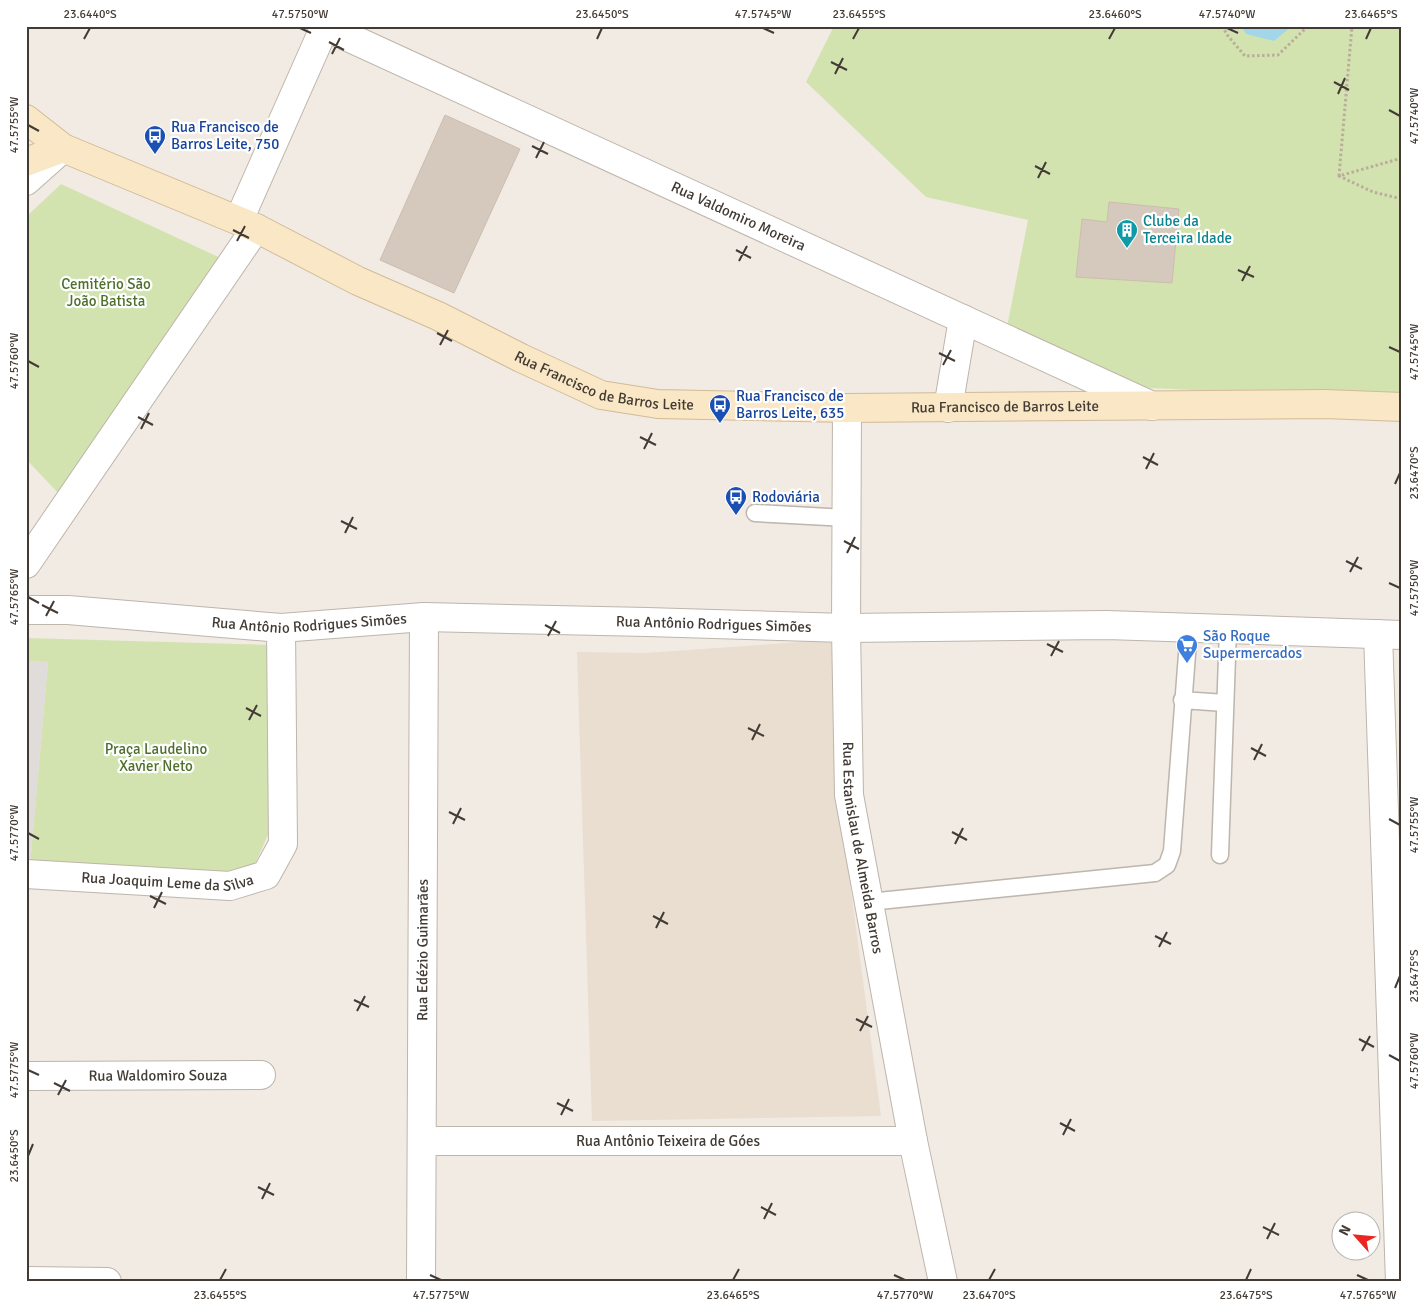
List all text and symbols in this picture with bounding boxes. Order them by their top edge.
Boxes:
text: 23.6440°S [63,7,117,22]
text: 47.5750°W [272,7,328,22]
text: 23.6450°S [575,7,629,22]
text: 47.5745°W [735,7,791,22]
text: 23.6455°S [832,7,886,22]
text: 23.6460°S [1088,7,1142,22]
text: 47.5740°W [1199,7,1255,22]
text: 23.6465°S [1344,7,1398,22]
text: 47.5740°W [1407,88,1422,144]
text: 47.5755°W [7,97,22,153]
place label: Rua Francisco de Barros Leite, 750 [171,118,279,153]
bus stop icon: Rua Francisco de Barros Leite, 750 [143,124,167,155]
street label: Rua Valdomiro Moreira [668,178,808,255]
place label: Clube da Terceira Idade [1143,212,1232,247]
building icon: Clube da Terceira Idade [1115,218,1139,249]
park label: Cemitério São João Batista [61,275,151,310]
text: 47.5745°W [1407,324,1422,380]
text: 47.5760°W [7,333,22,389]
street label: Rua Francisco de Barros Leite [511,347,694,414]
place label: Rua Francisco de Barros Leite, 635 [736,387,844,422]
bus stop icon: Rua Francisco de Barros Leite, 635 [708,393,732,424]
street label: Rua Francisco de Barros Leite [911,397,1099,416]
text: 23.6470°S [1407,446,1422,500]
bus stop icon: Rodoviária [724,485,748,516]
place label: Rodoviária [752,488,820,506]
text: 47.5750°W [1407,560,1422,616]
text: 47.5765°W [7,569,22,625]
street label: Rua Antônio Rodrigues Simões [211,609,408,637]
street label: Rua Antônio Rodrigues Simões [616,612,812,636]
place label: São Roque Supermercados [1203,627,1303,662]
supermarket icon: São Roque Supermercados [1175,633,1199,664]
park label: Praça Laudelino Xavier Neto [105,740,207,775]
street label: Rua Estanislau de Almeida Barros [839,741,887,956]
text: 47.5755°W [1407,797,1422,853]
text: 47.5770°W [7,805,22,861]
street label: Rua Joaquim Leme da Silva [81,868,256,895]
street label: Rua Edézio Guimarães [413,879,432,1021]
text: 23.6475°S [1407,949,1422,1003]
text: 47.5760°W [1407,1033,1422,1089]
text: 47.5775°W [7,1042,22,1098]
street label: Rua Waldomiro Souza [89,1066,227,1085]
text: 23.6450°S [7,1129,22,1183]
street label: Rua Antônio Teixeira de Góes [576,1132,760,1150]
north arrow [1330,1210,1380,1260]
text: N [1335,1222,1355,1239]
text: 23.6455°S [193,1288,247,1303]
text: 47.5775°W [413,1288,469,1303]
text: 23.6465°S [706,1288,760,1303]
text: 47.5770°W [877,1288,933,1303]
text: 23.6470°S [962,1288,1016,1303]
text: 23.6475°S [1219,1288,1273,1303]
text: 47.5765°W [1340,1288,1396,1303]

